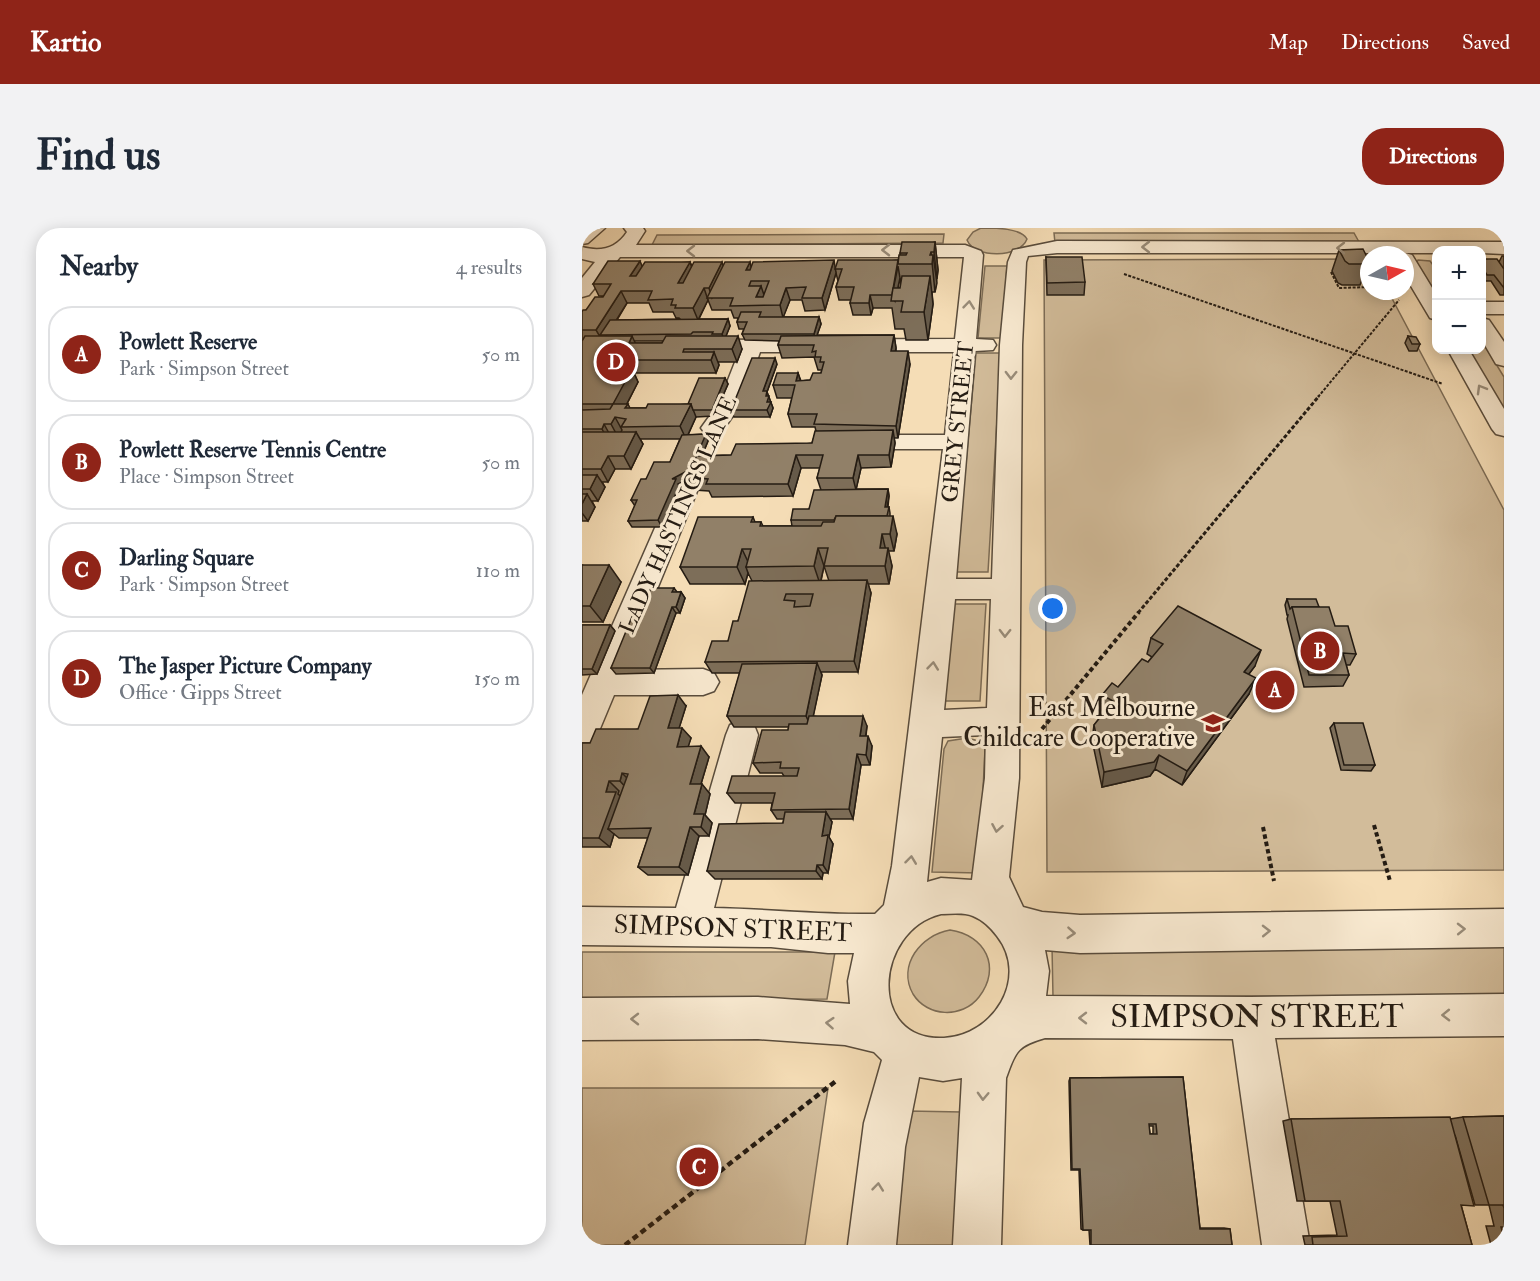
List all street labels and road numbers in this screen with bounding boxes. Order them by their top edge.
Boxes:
street label: GREY STREET [936,339,980,504]
street label: LADY HASTINGS LANE [613,392,743,638]
street label: SIMPSON STREET [613,909,853,949]
street label: SIMPSON STREET [1110,997,1404,1037]

